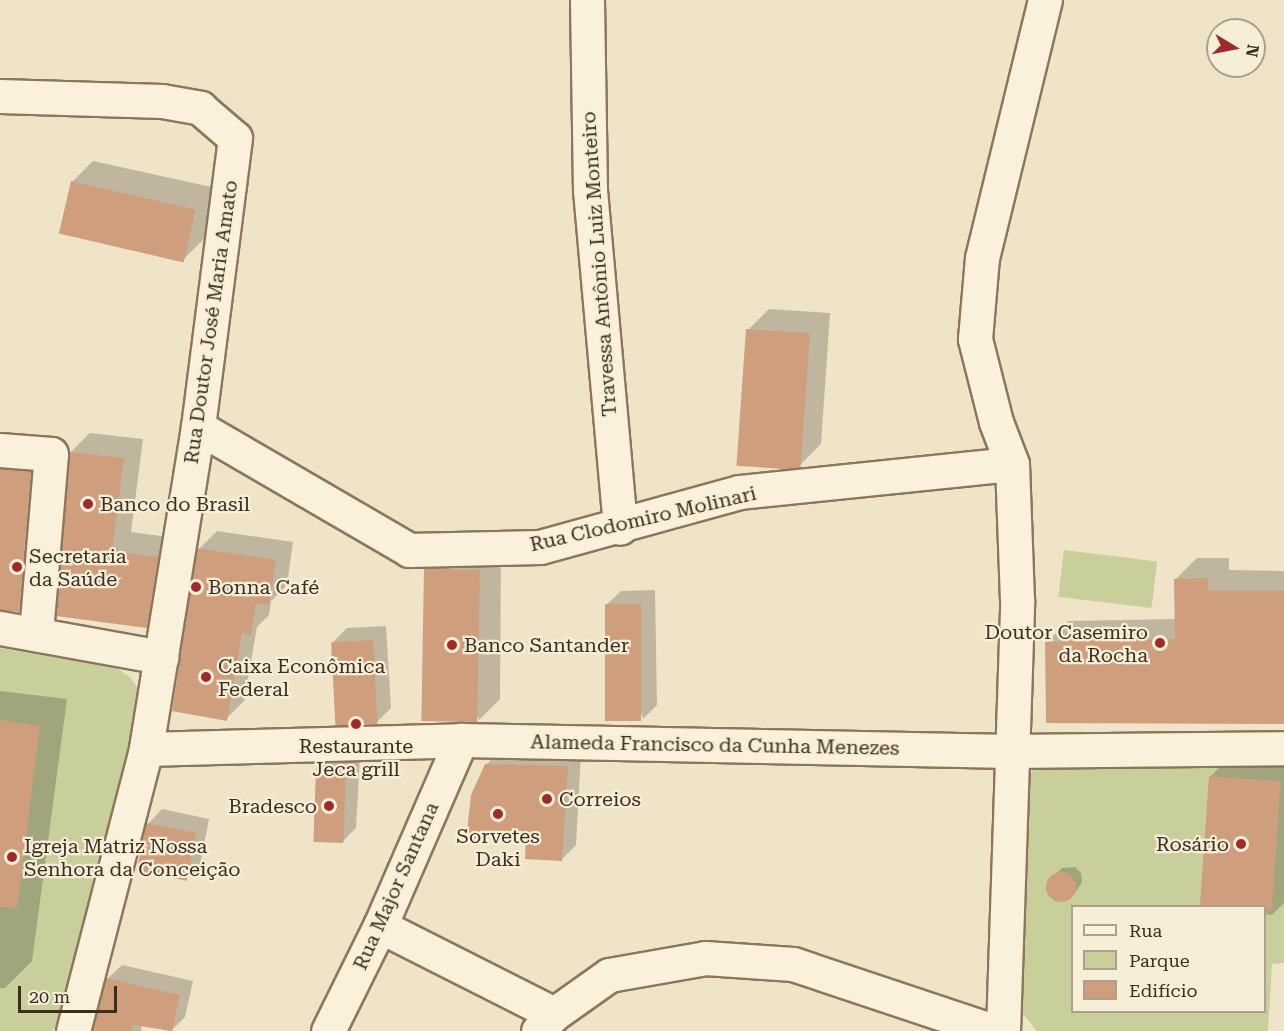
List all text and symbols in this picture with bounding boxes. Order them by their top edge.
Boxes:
north arrow [1206,18,1266,78]
text: N [1242,43,1263,59]
street label: Travessa Antônio Luiz Monteiro [576,110,622,418]
street label: Rua Doutor José Maria Amato [179,179,243,465]
street label: Rua Clodomiro Molinari [527,481,759,557]
place label: Banco do Brasil [100,492,250,516]
marker: Banco do Brasil [81,497,95,511]
place label: Secretaria da Saúde [29,544,127,591]
marker: Secretaria da Saúde [10,560,24,574]
place label: Bonna Café [208,575,319,599]
marker: Bonna Café [189,580,203,594]
place label: Doutor Casemiro da Rocha [984,620,1148,667]
place label: Banco Santander [464,633,629,657]
marker: Doutor Casemiro da Rocha [1153,636,1167,650]
marker: Banco Santander [445,638,459,652]
place label: Caixa Econômica Federal [218,654,385,701]
marker: Caixa Econômica Federal [199,670,213,684]
marker: Restaurante Jeca grill [349,717,363,731]
street label: Alameda Francisco da Cunha Menezes [530,730,900,760]
place label: Restaurante Jeca grill [299,734,413,781]
place label: Correios [559,787,641,811]
marker: Correios [540,792,554,806]
place label: Bradesco [228,794,317,818]
street label: Rua Major Santana [348,798,444,974]
marker: Bradesco [322,799,336,813]
marker: Sorvetes Daki [491,807,505,821]
place label: Sorvetes Daki [456,824,540,871]
place label: Rosário [1156,832,1229,856]
place label: Igreja Matriz Nossa Senhora da Conceição [24,834,240,881]
marker: Rosário [1234,837,1248,851]
marker: Igreja Matriz Nossa Senhora da Conceição [5,850,19,864]
legend [1071,905,1266,1013]
text: Rua [1129,920,1162,941]
text: Parque [1129,950,1190,971]
scale bar [21,974,120,1012]
text: Edifício [1129,980,1197,1001]
text: 20 m [29,986,70,1007]

